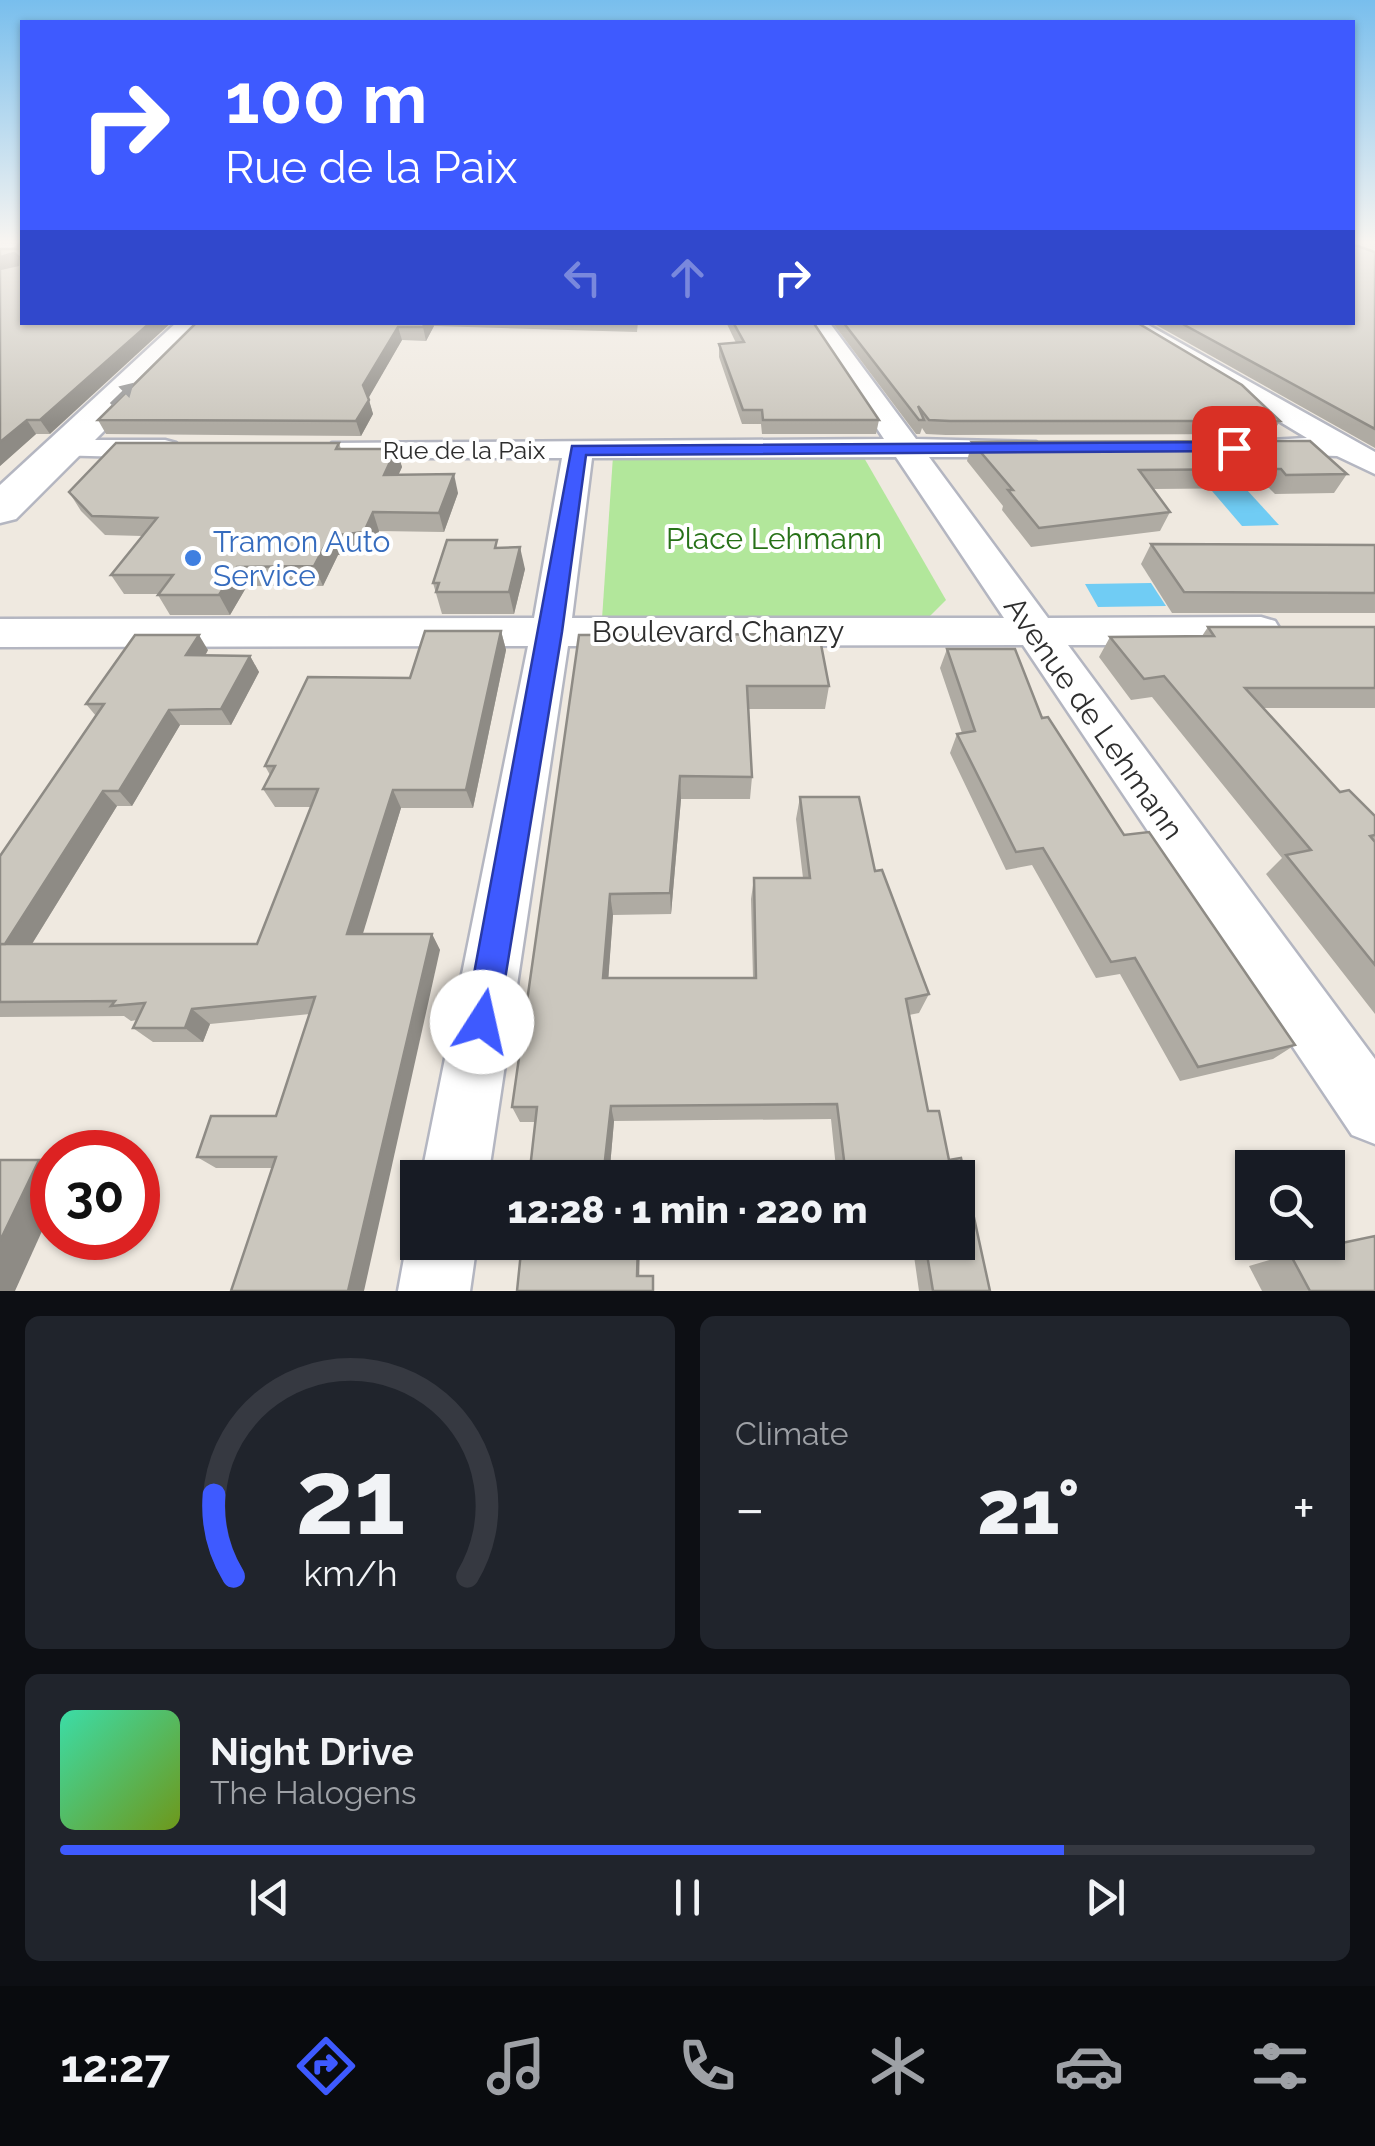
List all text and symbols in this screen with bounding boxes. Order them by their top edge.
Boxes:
text: 100 m [225,57,428,139]
icon: right [60,60,190,190]
text: Rue de la Paix [225,141,518,194]
icon: left [555,250,610,305]
icon: ahead [660,250,715,305]
icon: right [765,250,820,305]
one-way arrow [109,383,133,406]
pin [1192,406,1277,491]
icon: arrive [1207,421,1262,476]
street label: Rue de la Paix [383,435,546,465]
park label: Place Lehmann [666,521,882,556]
place label: Tramon Auto Service [213,524,390,593]
marker: Tramon Auto Service [182,547,204,569]
street label: Avenue de Lehmann [997,590,1191,846]
street label: Boulevard Chanzy [592,614,844,649]
position arrow [430,970,534,1074]
speed limit sign: 30 [30,1130,160,1260]
map controls [1235,1150,1345,1260]
button: search [1235,1150,1345,1260]
text: 12:28 · 1 min · 220 m [507,1187,868,1232]
text: Climate [735,1415,849,1452]
text: 21 [295,1436,405,1558]
text: 21° [977,1463,1080,1552]
text: − [735,1476,765,1541]
text: + [1292,1476,1315,1541]
text: km/h [303,1552,397,1594]
text: Night Drive [210,1729,414,1774]
text: The Halogens [210,1774,416,1811]
icon: previous [242,1870,297,1925]
icon: pause [660,1870,715,1925]
icon: next [1078,1870,1133,1925]
icon: directions [291,2031,361,2101]
icon: music [481,2031,551,2101]
icon: phone [672,2031,742,2101]
icon: climate [863,2031,933,2101]
icon: car [1054,2031,1124,2101]
icon: filters [1245,2031,1315,2101]
text: 12:27 [60,2040,170,2093]

